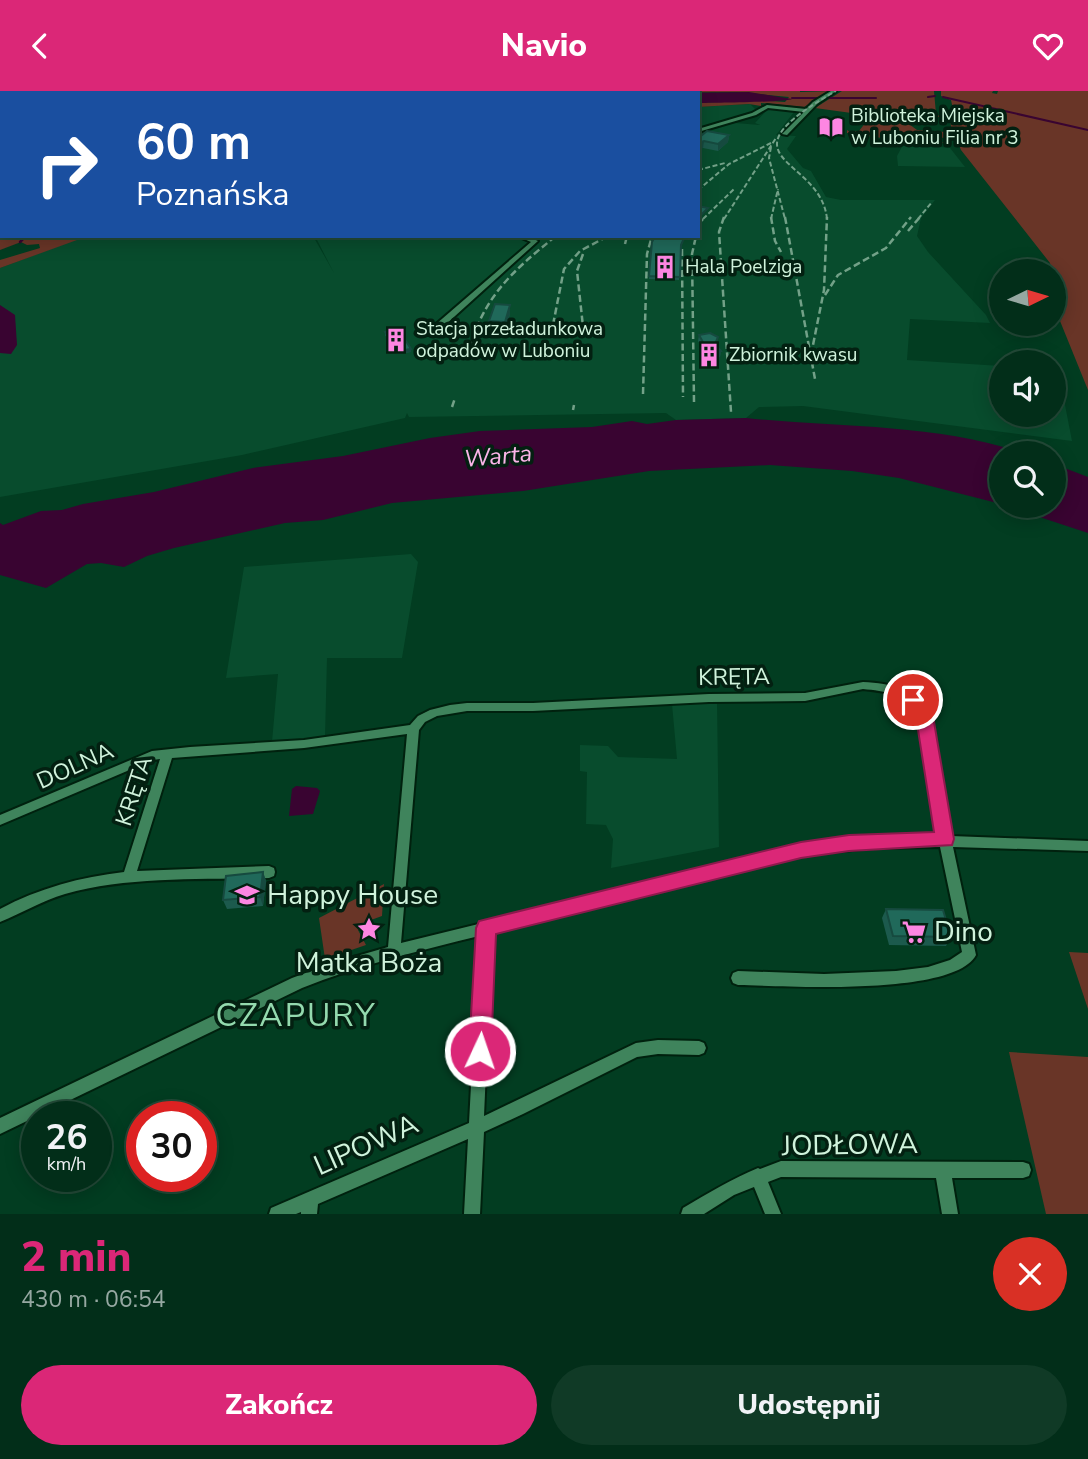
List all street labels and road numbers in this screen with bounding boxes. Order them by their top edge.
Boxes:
street label: KRĘTA [698,661,770,693]
street label: DOLNA [32,735,119,797]
street label: KRĘTA [108,752,160,830]
street label: LIPOWA [308,1105,424,1185]
street label: JODŁOWA [781,1125,918,1165]

